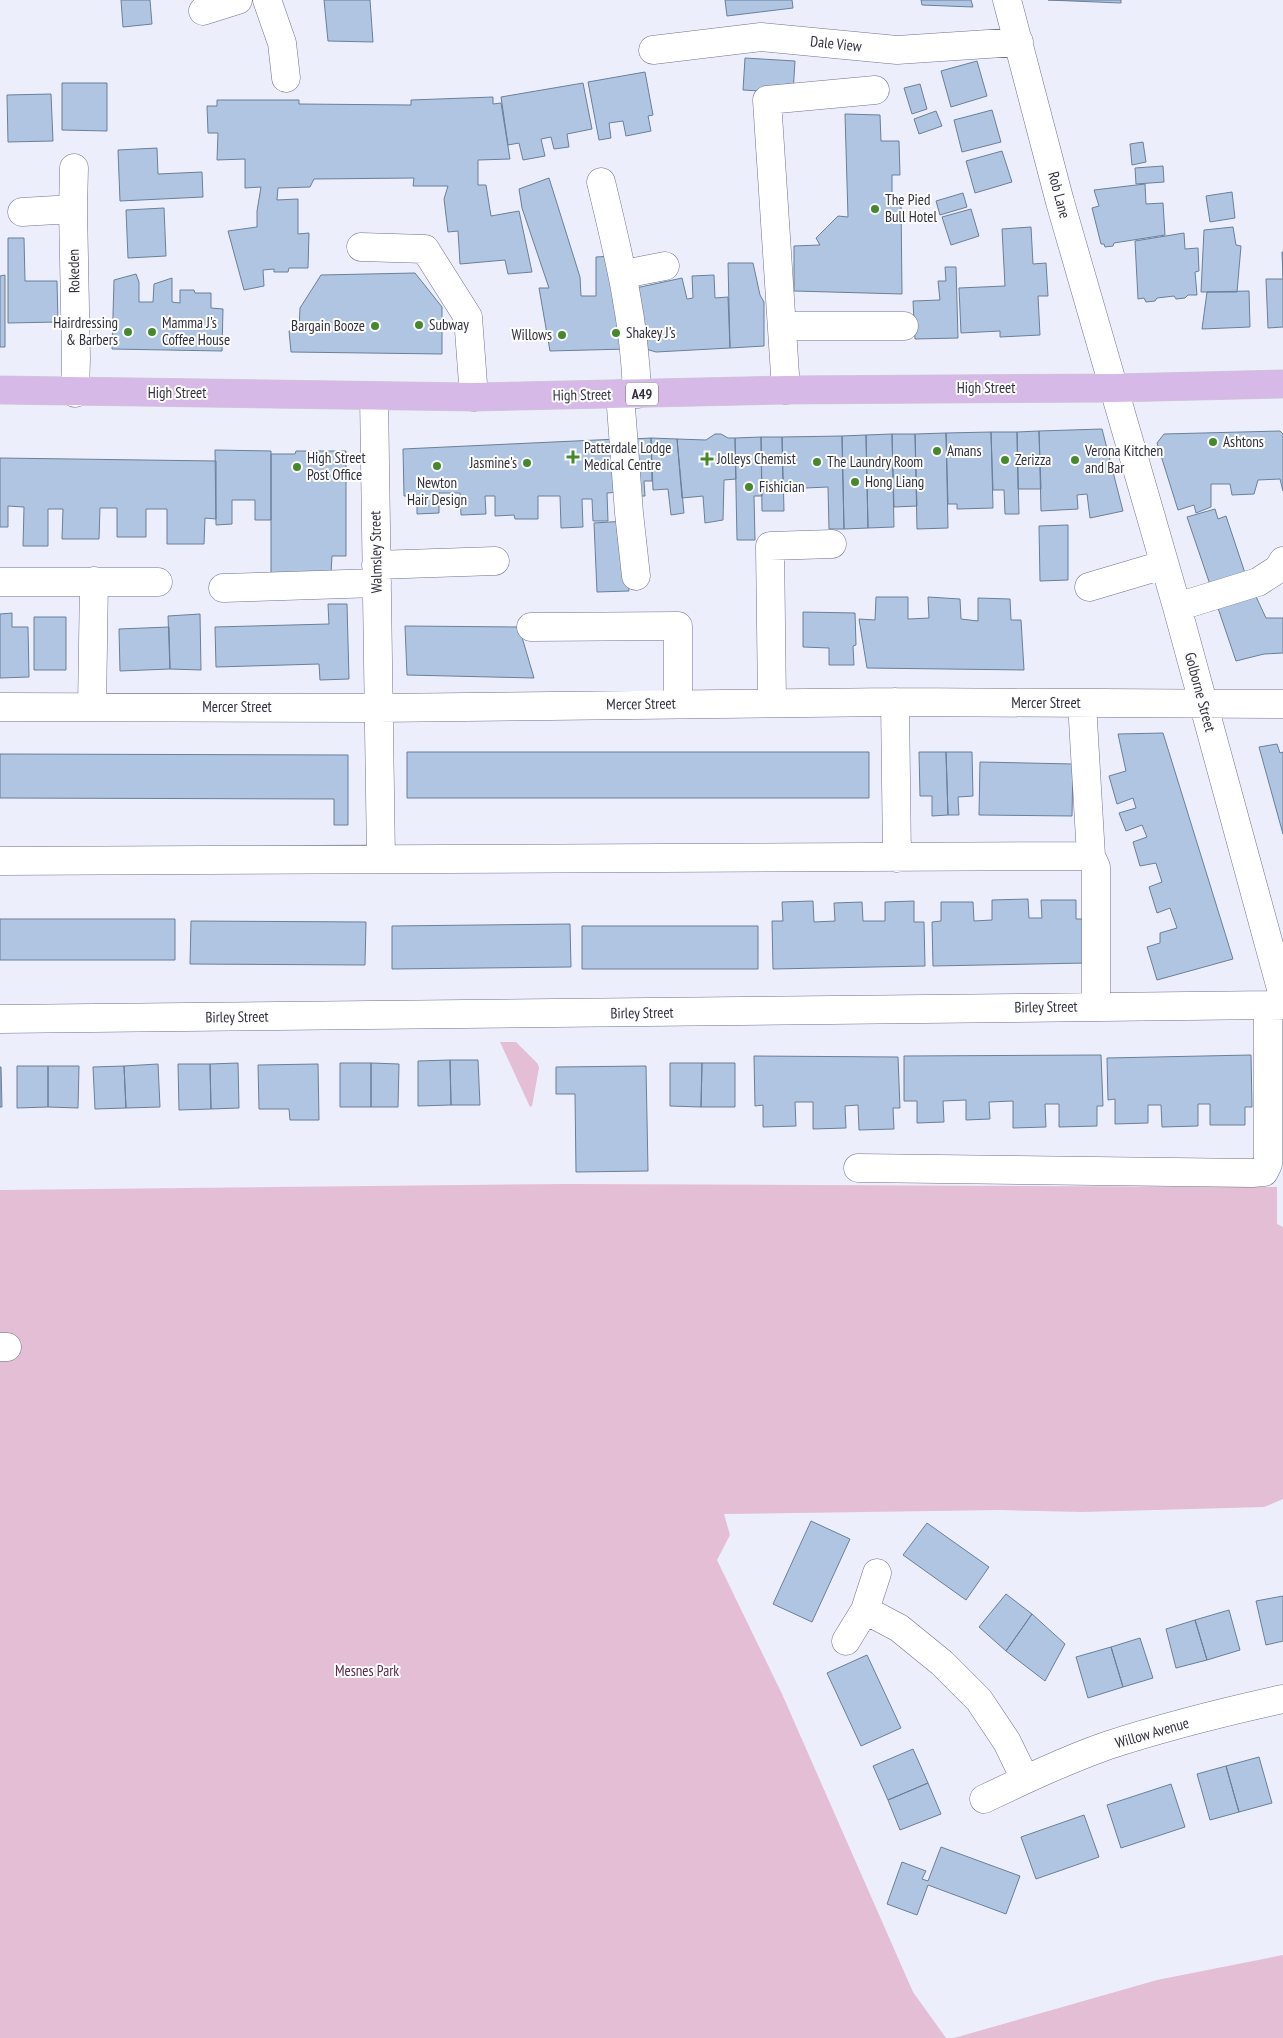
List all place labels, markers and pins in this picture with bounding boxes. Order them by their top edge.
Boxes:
place label: The Pied Bull Hotel [885,190,937,226]
marker: The Pied Bull Hotel [869,203,881,215]
place label: Hairdressing & Barbers [53,313,118,349]
place label: Mamma J's Coffee House [162,313,230,349]
place label: Subway [429,315,469,334]
place label: Bargain Booze [291,316,365,335]
marker: Subway [413,319,425,331]
marker: Bargain Booze [369,320,381,332]
place label: Shakey J's [626,323,676,342]
place label: Willows [511,325,552,344]
marker: Hairdressing & Barbers [122,326,134,338]
marker: Mamma J's Coffee House [146,326,158,338]
marker: Shakey J's [610,327,622,339]
marker: Willows [556,329,568,341]
place label: Ashtons [1223,432,1264,451]
marker: Ashtons [1207,436,1219,448]
place label: Patterdale Lodge Medical Centre [584,438,671,474]
place label: Amans [947,441,982,460]
place label: Verona Kitchen and Bar [1084,441,1163,477]
marker: Amans [931,445,943,457]
place label: High Street Post Office [307,448,366,484]
place label: Jolleys Chemist [716,449,796,468]
marker: Patterdale Lodge Medical Centre [566,450,580,464]
place label: Zerizza [1015,450,1051,469]
place label: The Laundry Room [827,452,923,471]
place label: Jasmine's [469,453,517,472]
marker: Jolleys Chemist [701,453,713,465]
marker: Zerizza [999,454,1011,466]
marker: Verona Kitchen and Bar [1069,454,1081,466]
marker: The Laundry Room [811,456,823,468]
marker: Jasmine's [521,457,533,469]
marker: Newton Hair Design [431,460,443,472]
marker: High Street Post Office [291,461,303,473]
place label: Hong Liang [865,472,924,491]
place label: Newton Hair Design [407,473,467,509]
marker: Hong Liang [849,476,861,488]
place label: Fishician [759,477,805,496]
marker: Fishician [743,481,755,493]

